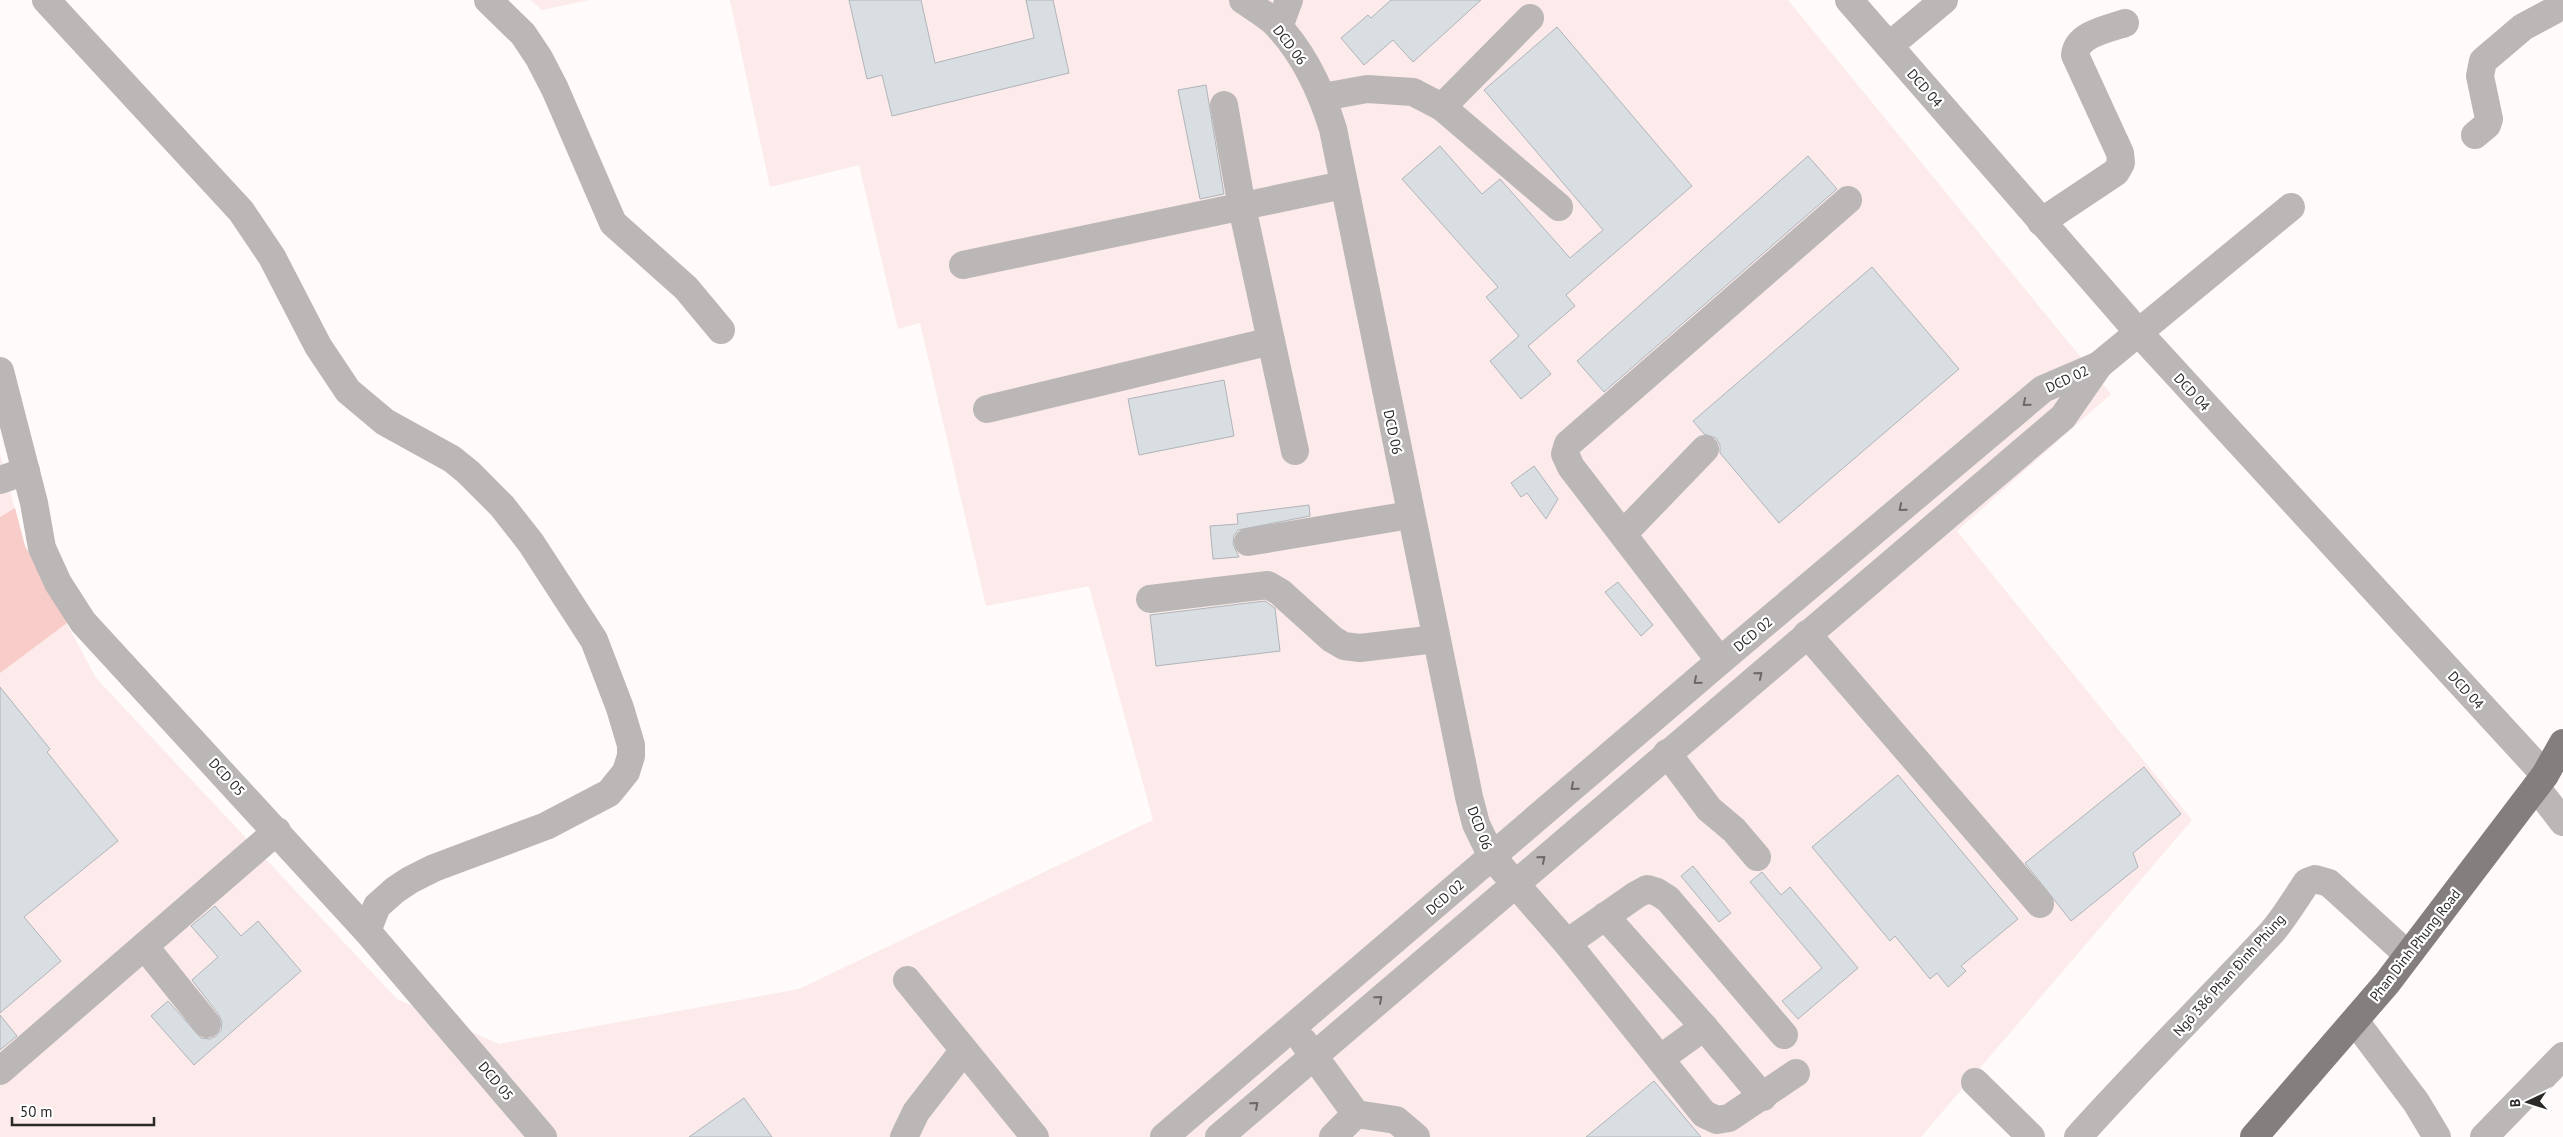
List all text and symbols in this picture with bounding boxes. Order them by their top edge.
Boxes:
street label: DCD 06 [1269,21,1311,69]
street label: DCD 04 [1903,65,1947,111]
street label: DCD 02 [2043,361,2091,397]
street label: DCD 04 [2170,369,2214,415]
one-way arrow [2022,398,2031,407]
street label: DCD 06 [1379,408,1407,456]
one-way arrow [1898,502,1907,511]
street label: DCD 02 [1730,613,1776,655]
street label: DCD 04 [2444,667,2488,713]
one-way arrow [1753,672,1762,681]
one-way arrow [1694,675,1703,684]
street label: DCD 05 [205,754,249,800]
one-way arrow [1571,781,1580,789]
street label: DCD 06 [1463,804,1497,852]
one-way arrow [1536,857,1545,865]
street label: DCD 02 [1422,875,1468,919]
street label: Phan Dinh Phung Road [2366,885,2464,1005]
street label: Ngõ 386 Phan Đình Phùng [2169,910,2289,1040]
one-way arrow [1373,996,1382,1005]
street label: DCD 05 [475,1058,517,1104]
north arrow [2503,1077,2553,1127]
scale bar [12,1094,155,1126]
text: B [2506,1098,2524,1108]
text: 50 m [20,1102,53,1121]
one-way arrow [1250,1102,1259,1111]

